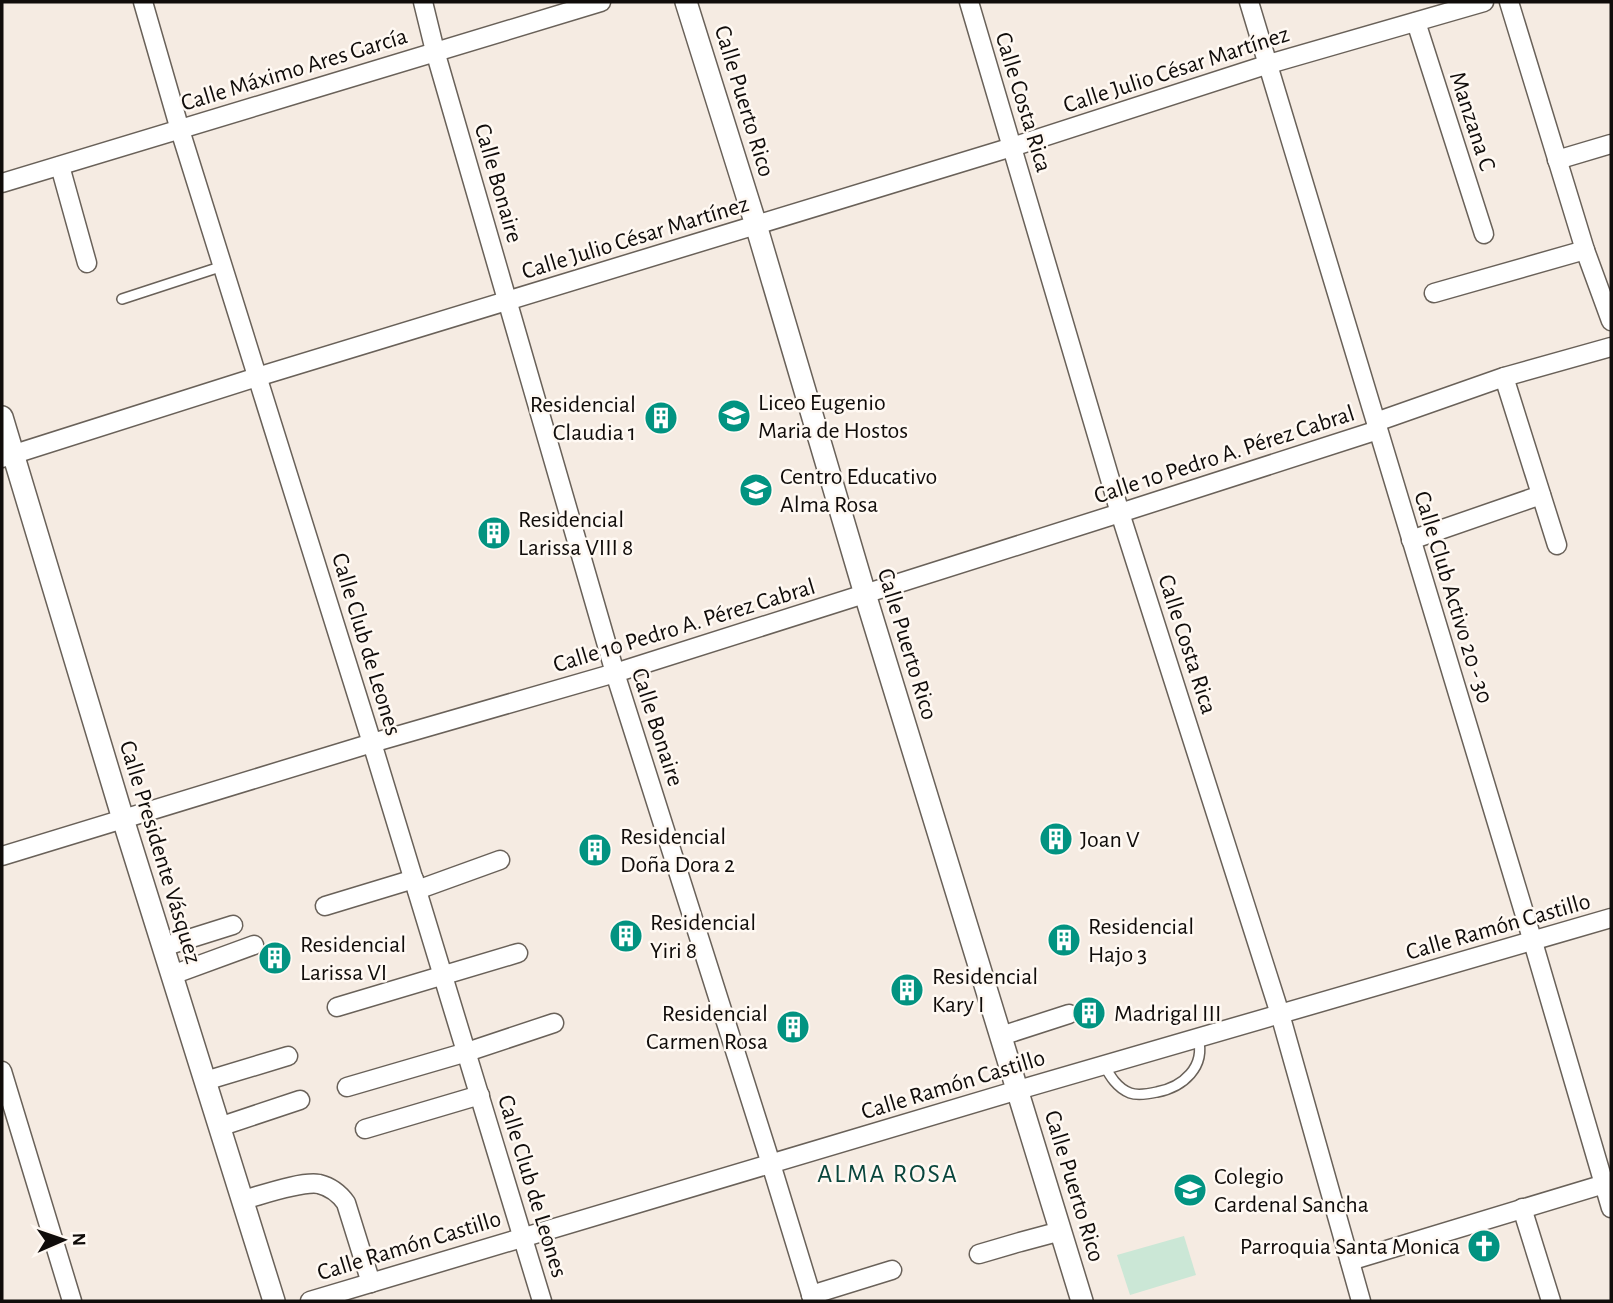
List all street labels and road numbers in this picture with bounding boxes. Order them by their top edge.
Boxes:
street label: Calle Julio César Martínez [1060,22,1292,118]
street label: Calle Puerto Rico [710,23,778,180]
street label: Calle Máximo Ares García [178,24,410,116]
street label: Calle Costa Rica [990,29,1056,175]
street label: Manzana C [1445,69,1499,174]
street label: Calle Bonaire [470,121,526,246]
street label: Calle Julio César Martínez [519,192,752,284]
street label: Calle 10 Pedro A. Pérez Cabral [1091,401,1358,508]
street label: Calle Club Activo 20 - 30 [1409,488,1497,706]
street label: Calle Club de Leones [327,550,405,738]
street label: Calle Puerto Rico [873,566,941,723]
street label: Calle Costa Rica [1153,572,1221,717]
street label: Calle 10 Pedro A. Pérez Cabral [550,575,818,677]
street label: Calle Bonaire [627,665,687,789]
street label: Calle Presidente Vásquez [115,738,205,967]
street label: Calle Ramón Castillo [1403,889,1593,965]
street label: Calle Ramón Castillo [859,1046,1048,1124]
street label: Calle Club de Leones [493,1092,571,1280]
street label: Calle Puerto Rico [1040,1108,1108,1265]
street label: Calle Ramón Castillo [315,1207,504,1285]

